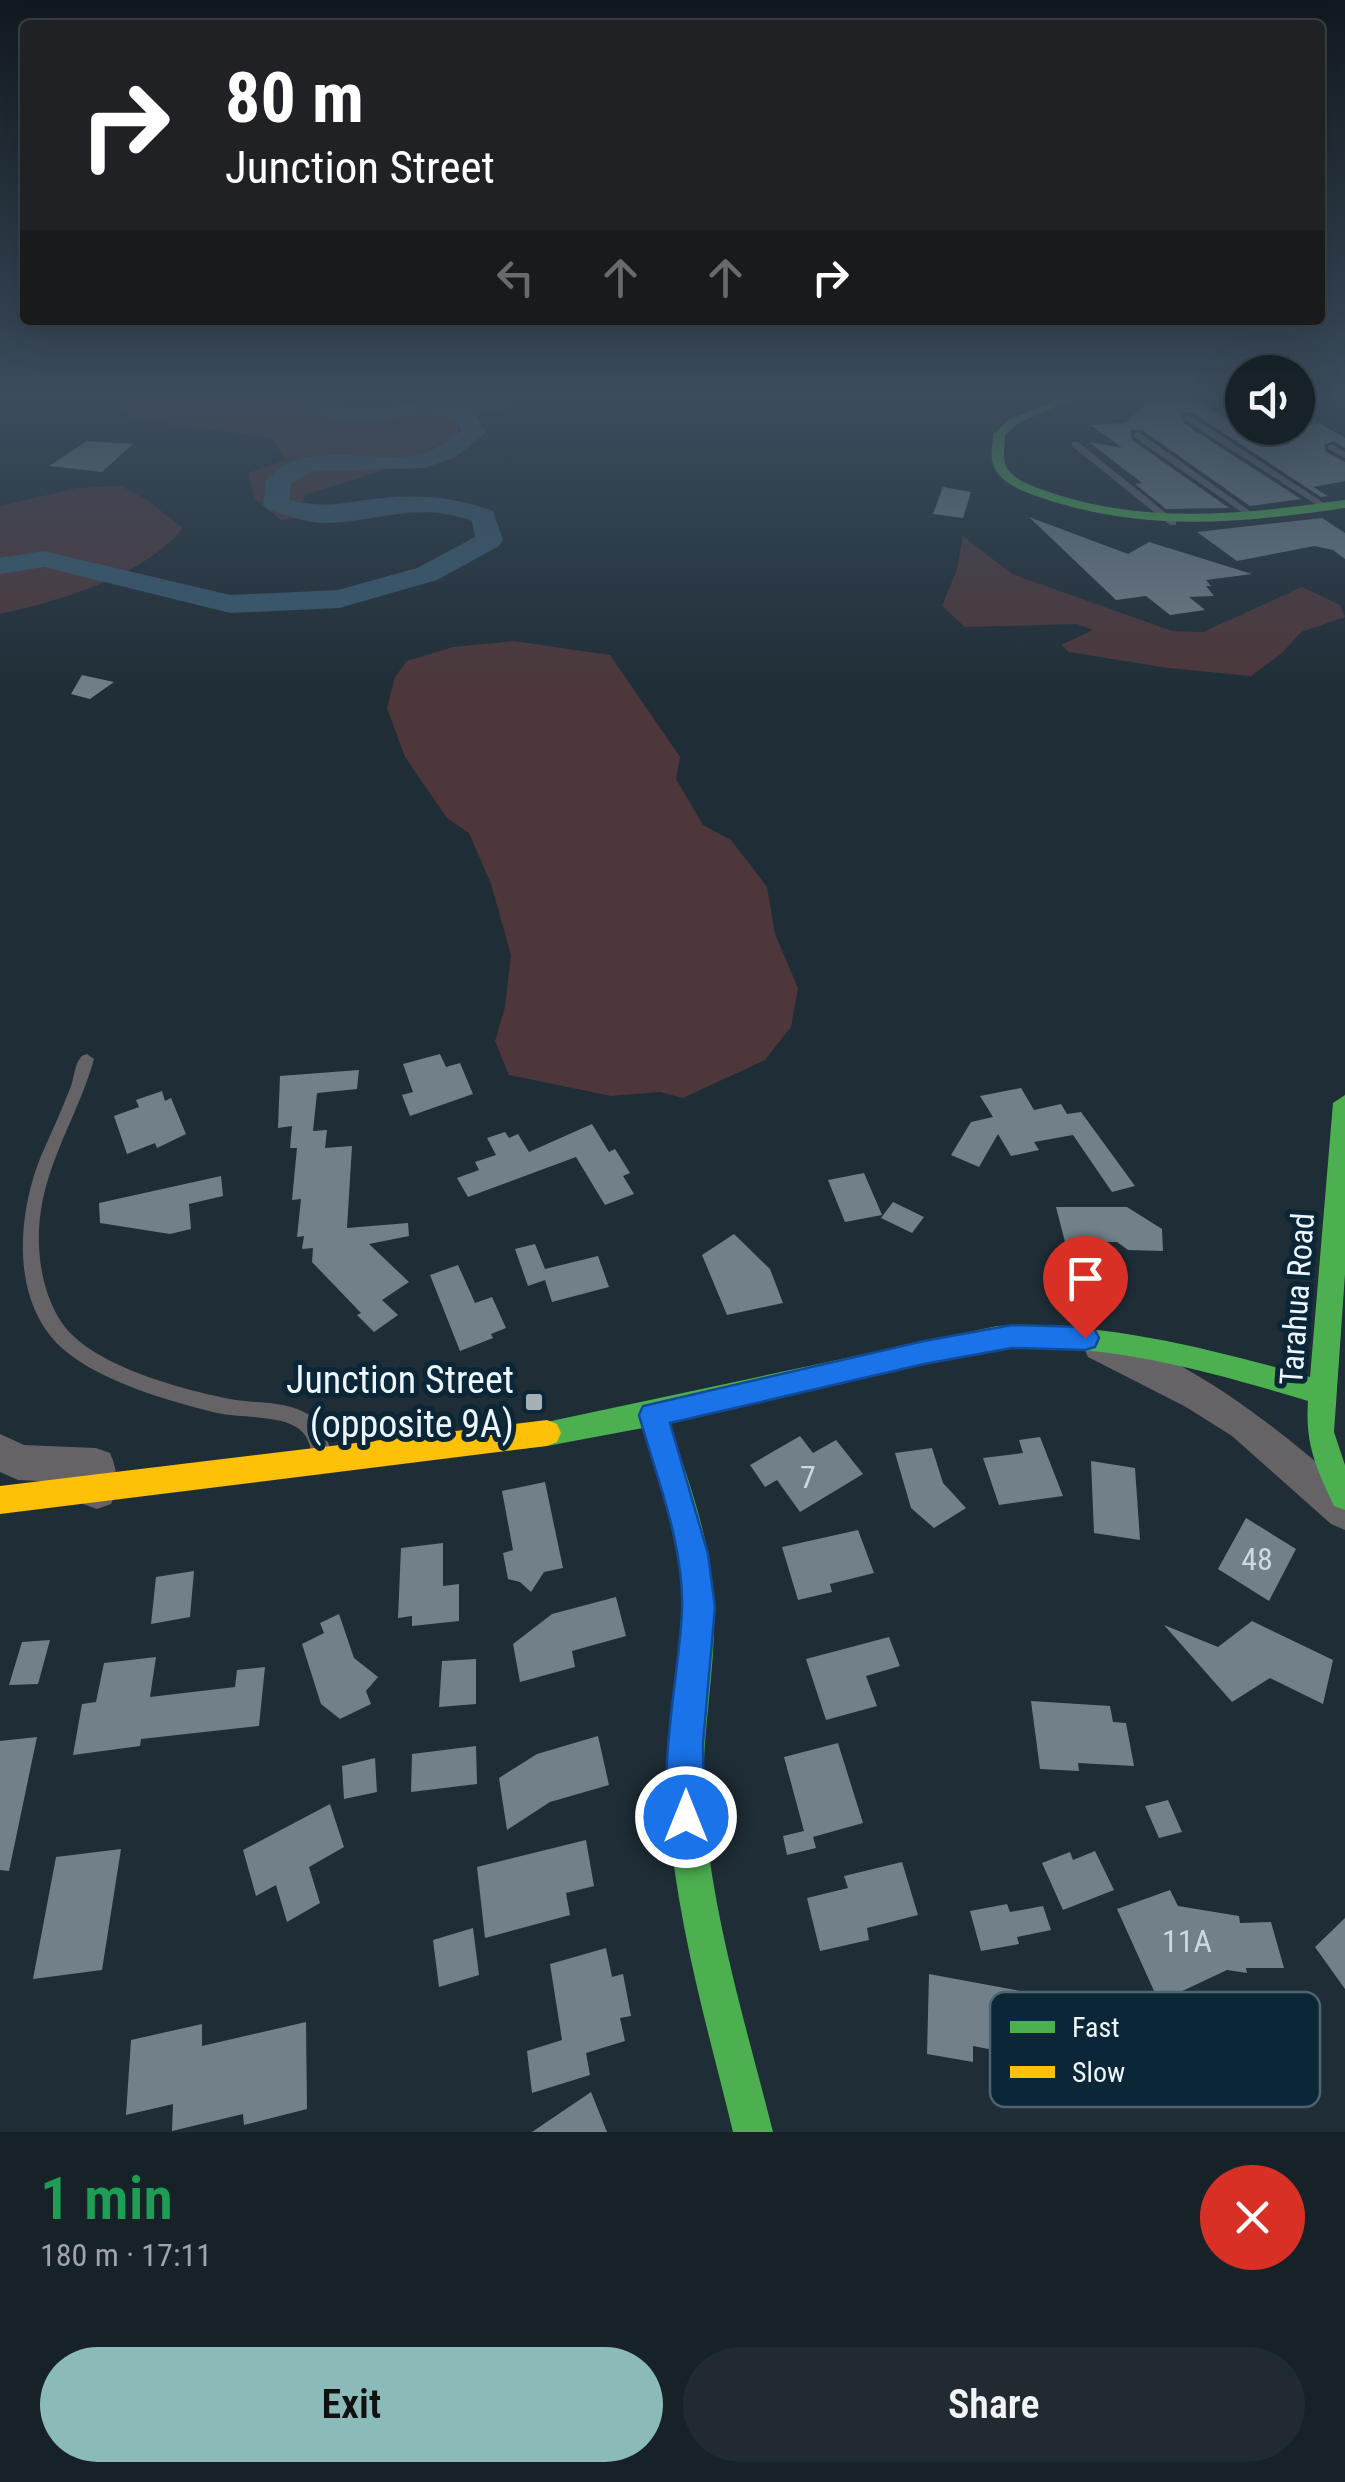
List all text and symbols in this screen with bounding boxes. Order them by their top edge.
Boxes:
text: 80 m [225,57,364,139]
icon: right [60,60,190,190]
text: Junction Street [225,141,495,194]
icon: left [488,250,543,305]
icon: ahead [593,250,648,305]
icon: ahead [698,250,753,305]
icon: right [803,250,858,305]
map controls [1225,355,1315,445]
button: sound [1225,355,1315,445]
street label: Tarahua Road [1272,1212,1322,1386]
pin [1043,1236,1128,1339]
icon: arrive [1058,1251,1113,1306]
place label: Junction Street (opposite 9A) [286,1358,514,1446]
marker: Junction Street (opposite 9A) [523,1391,545,1413]
house number: 7 [800,1458,816,1496]
house number: 48 [1241,1540,1273,1578]
position arrow [634,1765,738,1869]
house number: 11A [1162,1922,1212,1960]
legend [990,1992,1320,2107]
text: Fast [1072,2011,1119,2044]
text: Slow [1072,2056,1125,2089]
text: 1 min [40,2163,173,2234]
button: close [1200,2165,1305,2270]
text: 180 m · 17:11 [40,2236,212,2274]
button: Exit [40,2347,663,2462]
button: Share [683,2347,1305,2462]

